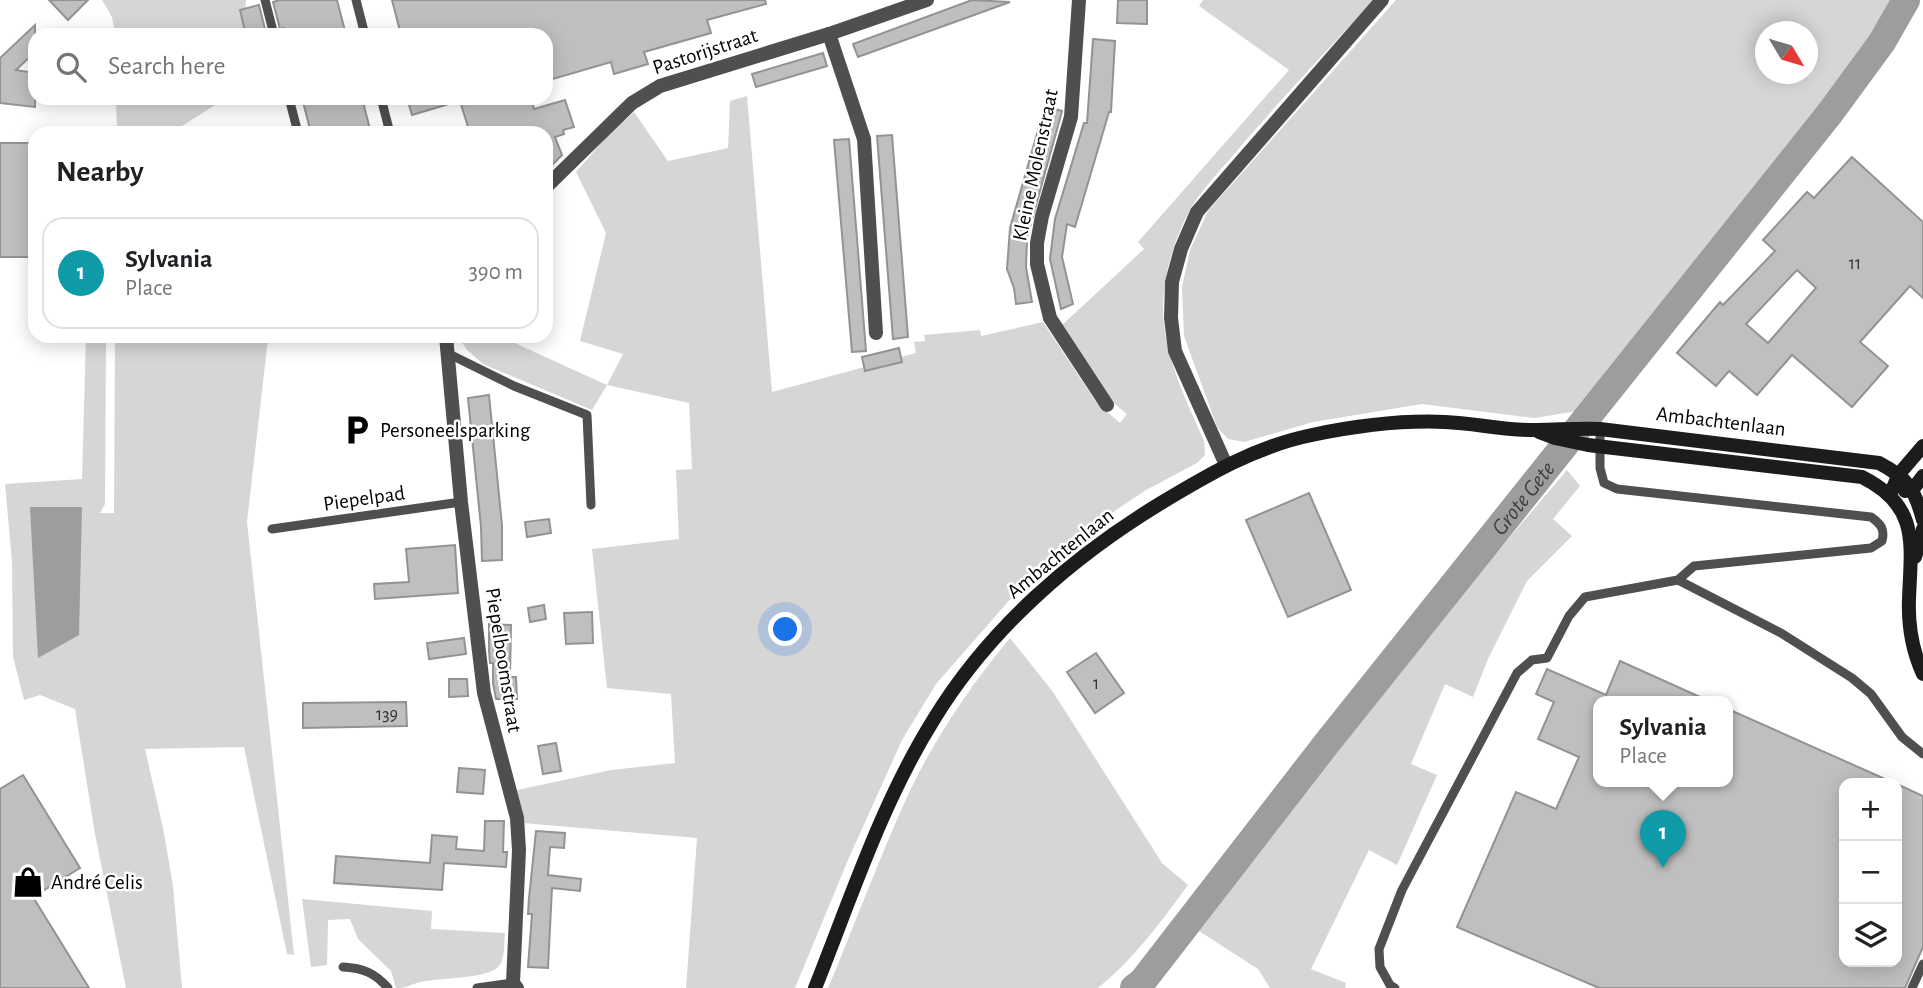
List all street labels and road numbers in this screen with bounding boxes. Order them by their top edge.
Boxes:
street label: Pastorijstraat [650,25,760,78]
street label: Kleine Molenstraat [1009,87,1062,243]
street label: Ambachtenlaan [1655,403,1787,440]
street label: Piepelpad [322,482,406,515]
street label: Ambachtenlaan [1003,504,1118,603]
street label: Piepelboomstraat [482,586,525,734]

